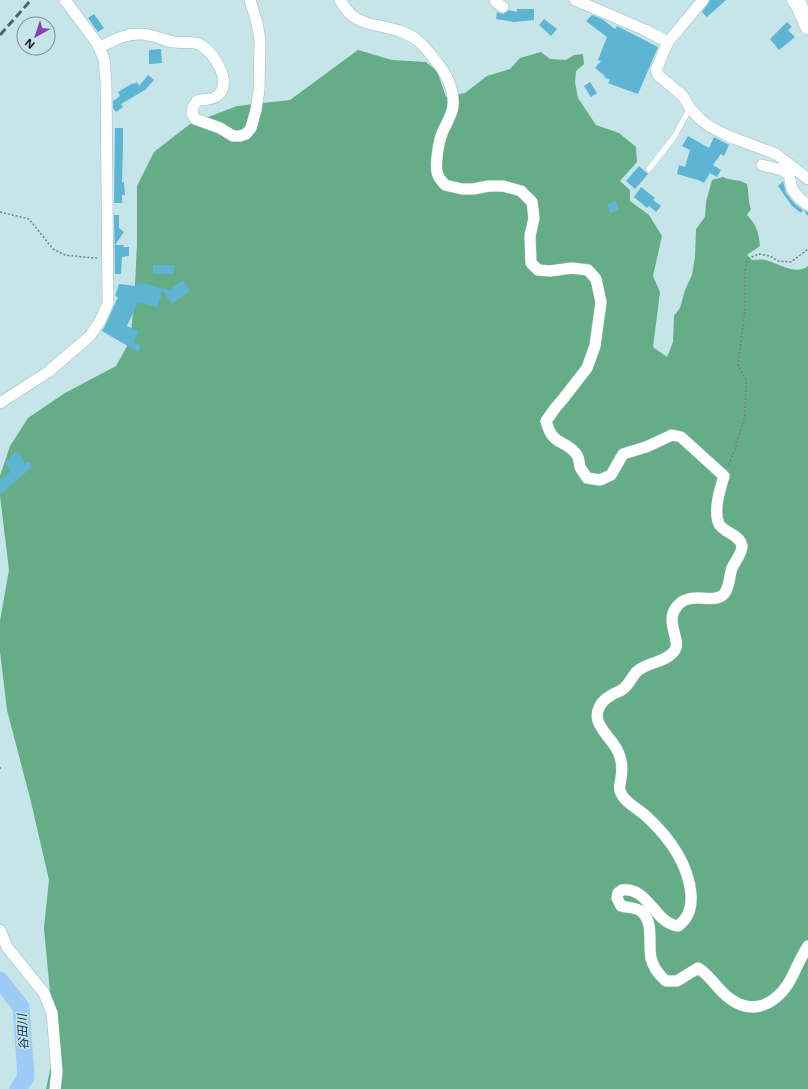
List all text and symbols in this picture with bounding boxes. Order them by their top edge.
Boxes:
north arrow [16,16,56,56]
text: N [21,36,38,53]
water label: 谷田川 [13,1012,32,1050]

